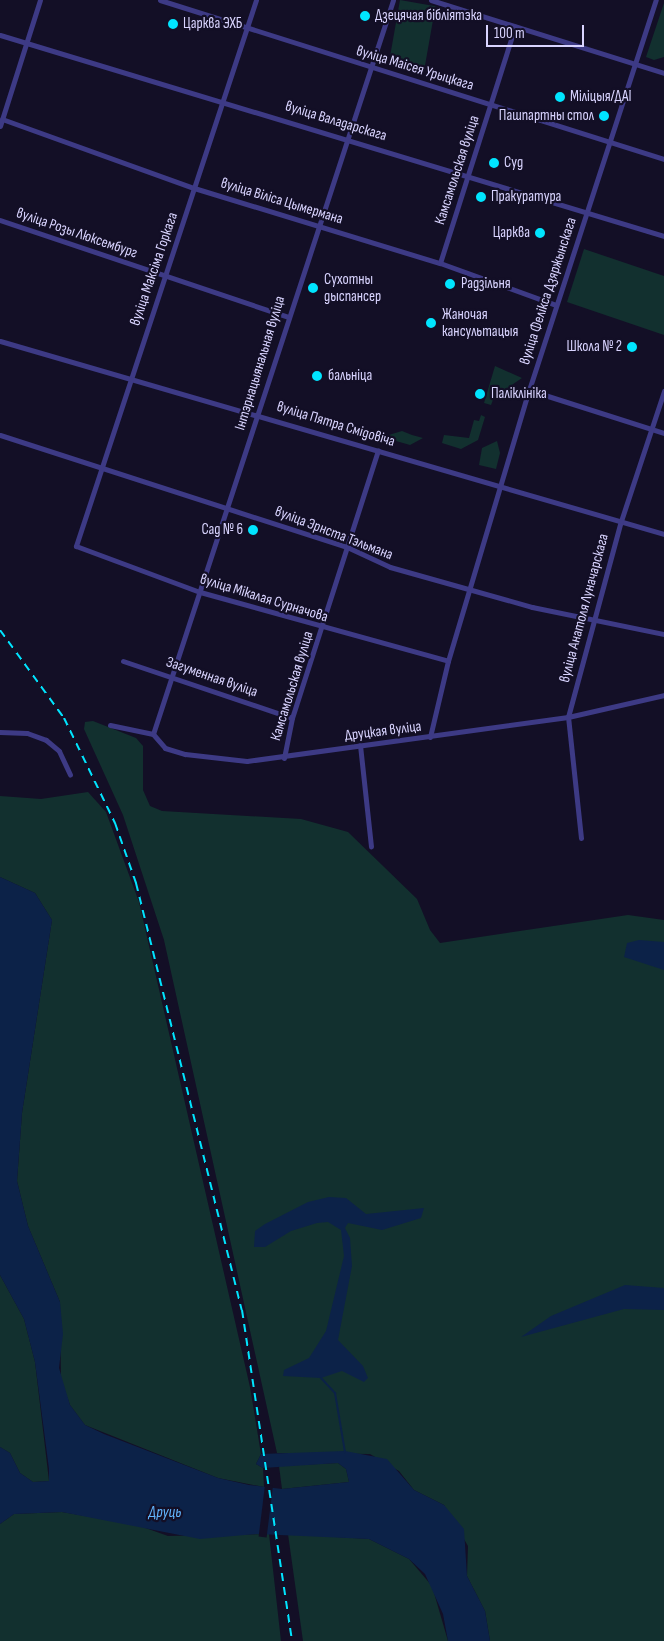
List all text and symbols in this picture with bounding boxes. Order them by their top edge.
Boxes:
place label: Дзецячая бібліятэка [375,7,482,25]
marker: Дзецячая бібліятэка [359,10,371,22]
place label: Царква ЭХБ [183,15,242,33]
scale bar [489,15,586,47]
marker: Царква ЭХБ [167,18,179,30]
text: 100 m [494,24,525,43]
street label: вуліца Маісея Урыцкага [354,42,476,94]
place label: Міліцыя/ДАІ [570,88,632,106]
marker: Міліцыя/ДАІ [554,91,566,103]
street label: вуліца Валадарскага [283,97,389,145]
place label: Пашпартны стол [499,107,594,125]
marker: Пашпартны стол [598,110,610,122]
street label: Камсамольская вуліца [431,113,483,227]
place label: Суд [504,154,523,172]
marker: Суд [488,157,500,169]
street label: вуліца Віліса Цымермана [219,174,345,228]
place label: Пракуратура [491,188,561,206]
marker: Пракуратура [475,191,487,203]
street label: вуліца Розы Люксембург [14,204,140,262]
street label: вуліца Максіма Горкага [126,210,182,328]
street label: вуліца Фелікса Дзяржынскага [516,215,580,367]
place label: Царква [493,224,530,242]
marker: Царква [534,227,546,239]
place label: Сухотны дыспансер [324,270,381,305]
place label: Радзільня [461,275,511,293]
marker: Радзільня [443,277,457,291]
marker: Сухотны дыспансер [306,281,320,295]
street label: Інтэрнацыянальная вуліца [231,294,289,432]
place label: Жаночая кансультацыя [442,305,518,340]
marker: Жаночая кансультацыя [424,316,438,330]
place label: Школа № 2 [567,338,622,356]
marker: Школа № 2 [626,341,638,353]
place label: бальніца [328,367,372,385]
marker: бальніца [310,369,324,383]
place label: Паліклініка [491,385,547,403]
marker: Паліклініка [473,387,487,401]
street label: вуліца Пятра Смідовіча [275,397,397,451]
street label: вуліца Эрнста Тэльмана [272,502,396,564]
place label: Сад № 6 [201,521,243,539]
marker: Сад № 6 [247,524,259,536]
street label: вуліца Анатоля Луначарскага [555,532,613,684]
street label: вуліца Мікалая Сурначова [198,570,330,626]
street label: Камсамольская вуліца [267,629,317,743]
street label: Загуменная вуліца [164,653,260,701]
street label: Друцкая вуліца [344,717,422,745]
water label: Друць [149,1503,181,1523]

